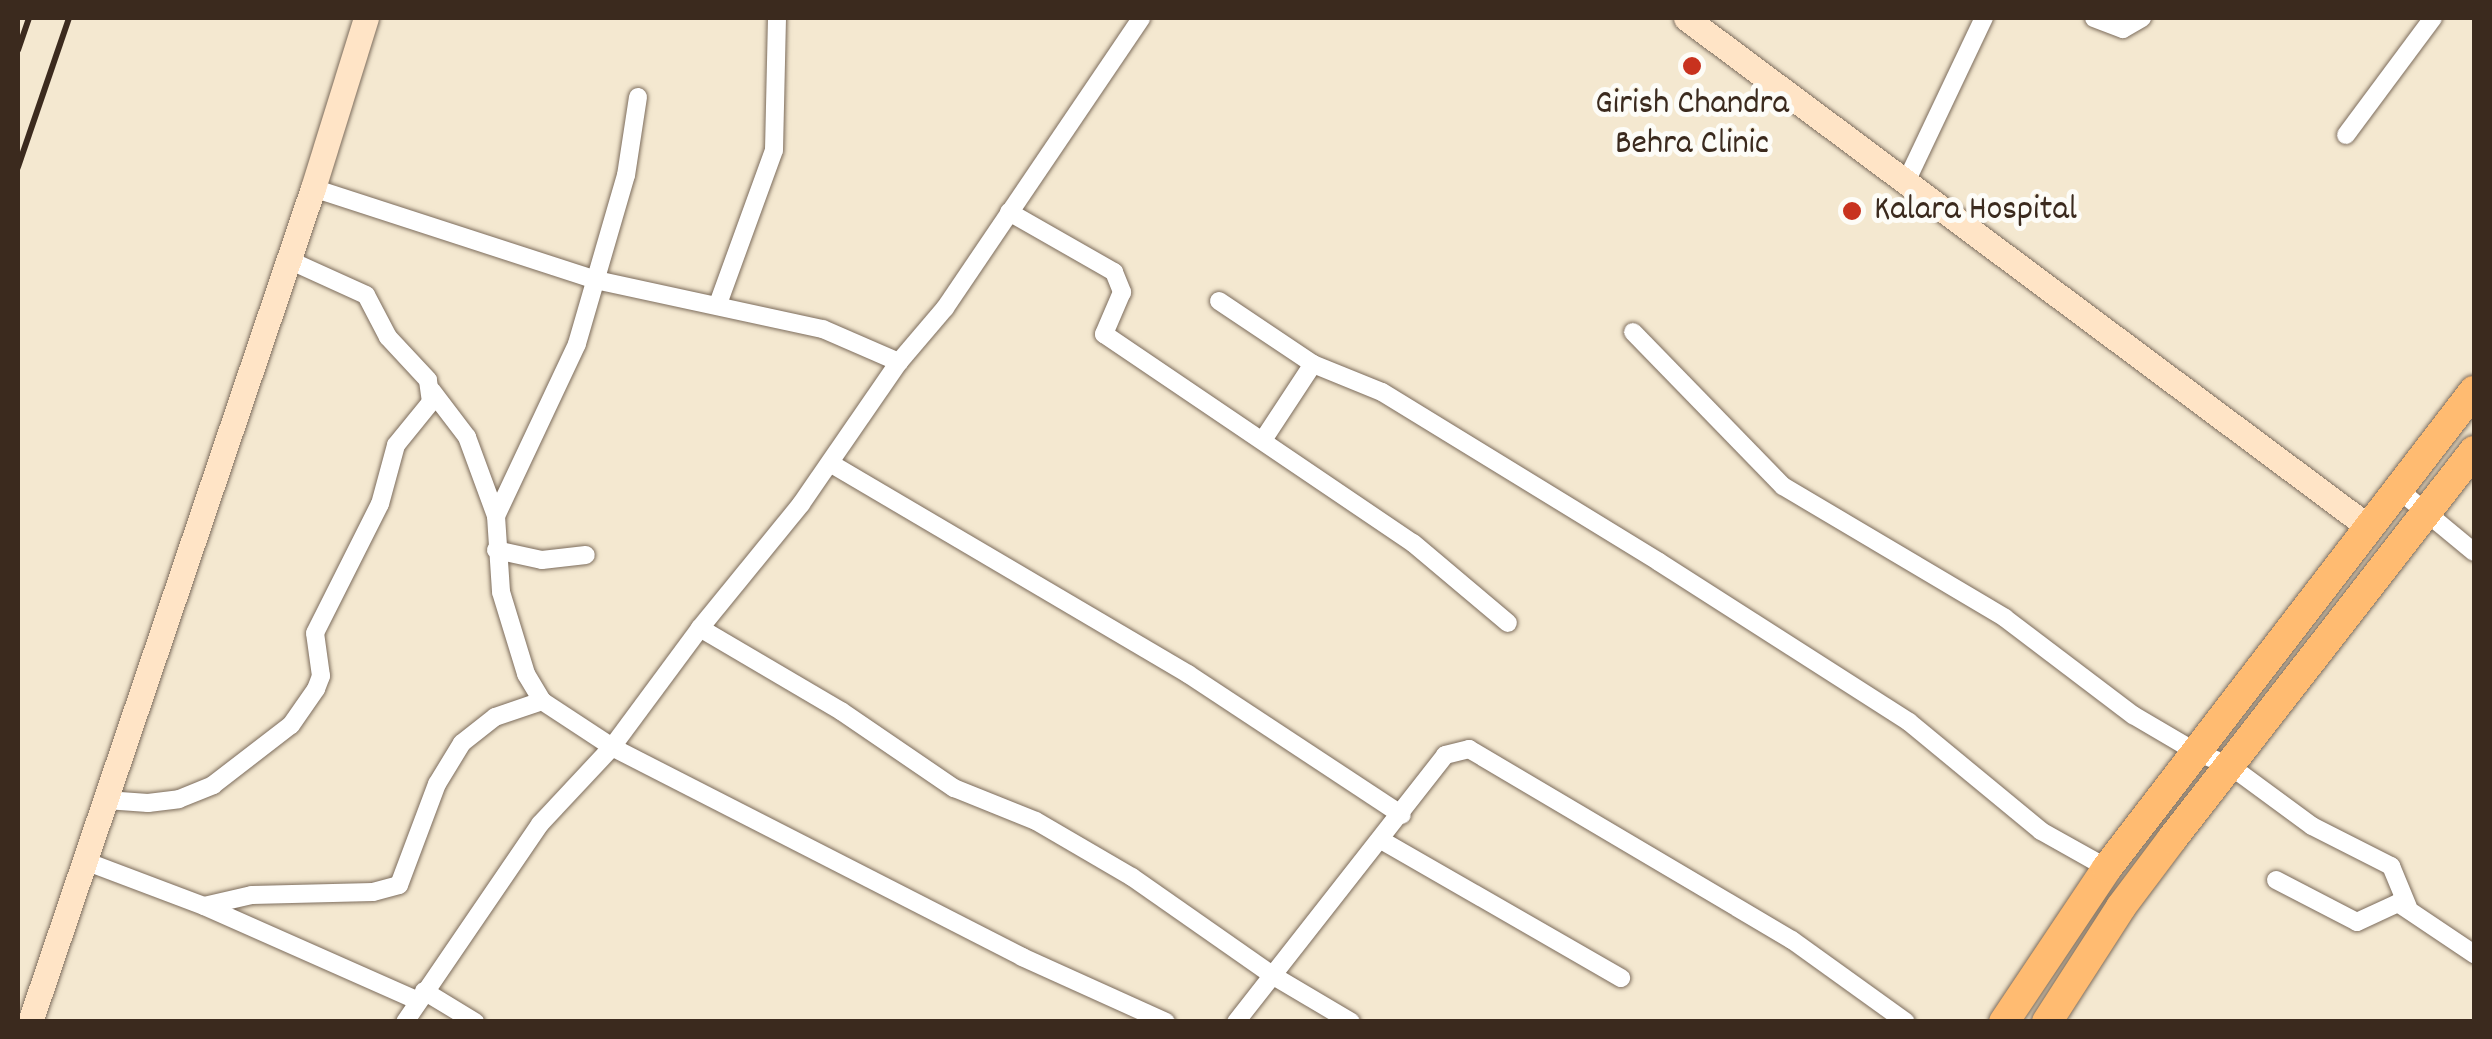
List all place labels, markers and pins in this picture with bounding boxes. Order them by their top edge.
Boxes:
marker: Girish Chandra Behra Clinic [1679,53,1705,79]
place label: Girish Chandra Behra Clinic [1595,84,1789,166]
place label: Kalara Hospital [1874,190,2077,232]
marker: Kalara Hospital [1839,198,1865,224]

